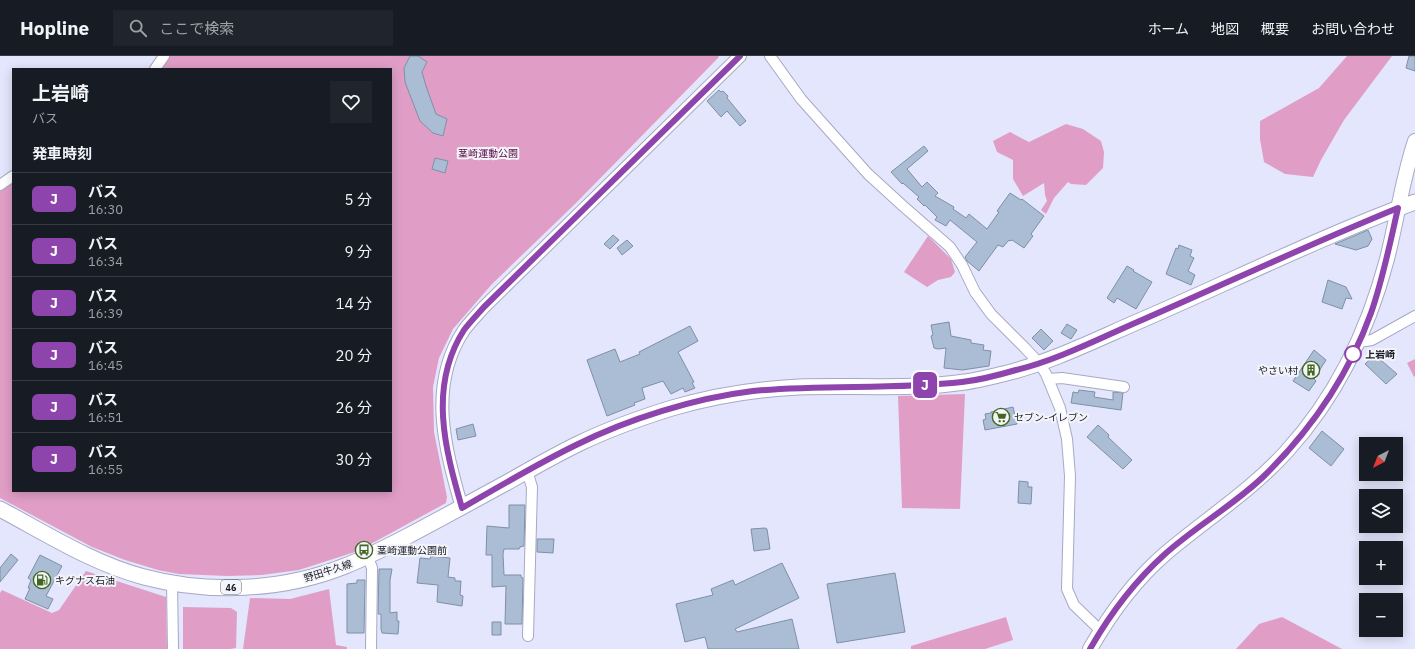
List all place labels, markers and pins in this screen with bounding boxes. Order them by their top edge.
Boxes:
marker: 上岩崎 [1344,345,1362,363]
place label: 上岩崎 [1365,348,1395,361]
building icon: やさい村 [1301,360,1321,380]
place label: やさい村 [1258,364,1298,377]
supermarket icon: セブン-イレブン [991,407,1011,427]
place label: セブン-イレブン [1014,411,1088,424]
bus stop icon: 茎崎運動公園前 [354,540,374,560]
place label: 茎崎運動公園前 [377,544,447,557]
fuel station icon: キグナス石油 [32,570,52,590]
place label: キグナス石油 [55,574,115,587]

